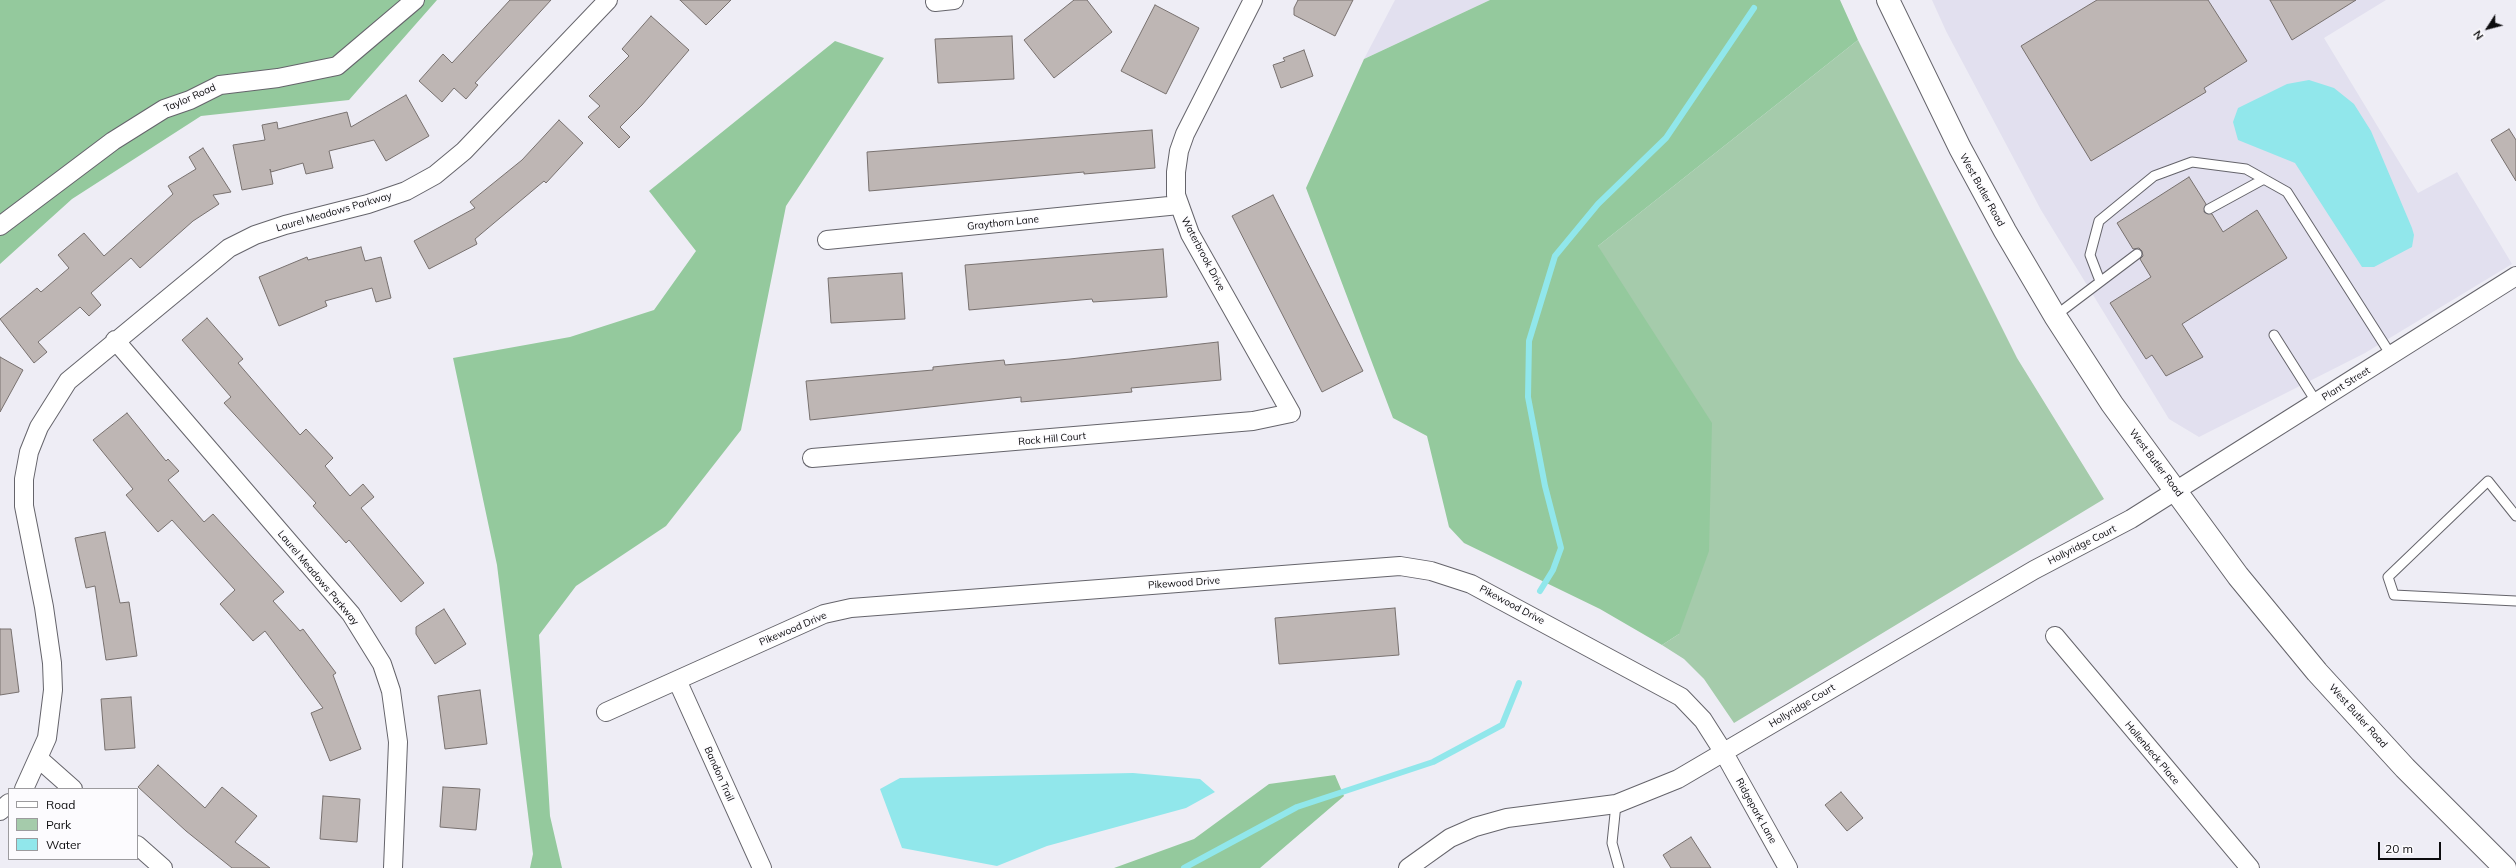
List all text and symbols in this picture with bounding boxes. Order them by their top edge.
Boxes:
north arrow [2468,8,2508,48]
text: N [2470,28,2486,43]
street label: Taylor Road [162,81,218,115]
street label: West Butler Road [1957,151,2007,229]
street label: Laurel Meadows Parkway [275,190,393,234]
street label: Graythorn Lane [966,213,1040,233]
street label: Waterbrook Drive [1178,215,1228,293]
street label: Plant Street [2320,364,2372,404]
street label: West Butler Road [2127,427,2185,499]
street label: Rock Hill Court [1018,430,1086,448]
street label: Hollyridge Court [2046,523,2118,567]
street label: Laurel Meadows Parkway [275,528,361,628]
street label: Pikewood Drive [1148,575,1220,591]
street label: Pikewood Drive [1477,583,1547,627]
street label: Pikewood Drive [757,609,829,649]
street label: Hollyridge Court [1767,682,1837,730]
street label: West Butler Road [2326,682,2390,750]
street label: Hollenbeck Place [2122,719,2182,787]
street label: Bandon Trail [702,745,736,803]
street label: Ridgepark Lane [1733,776,1779,846]
legend [8,788,138,860]
text: Road [46,797,75,812]
text: Park [46,817,71,832]
scale bar [2380,834,2443,860]
text: Water [46,837,81,852]
text: 20 m [2385,841,2413,856]

